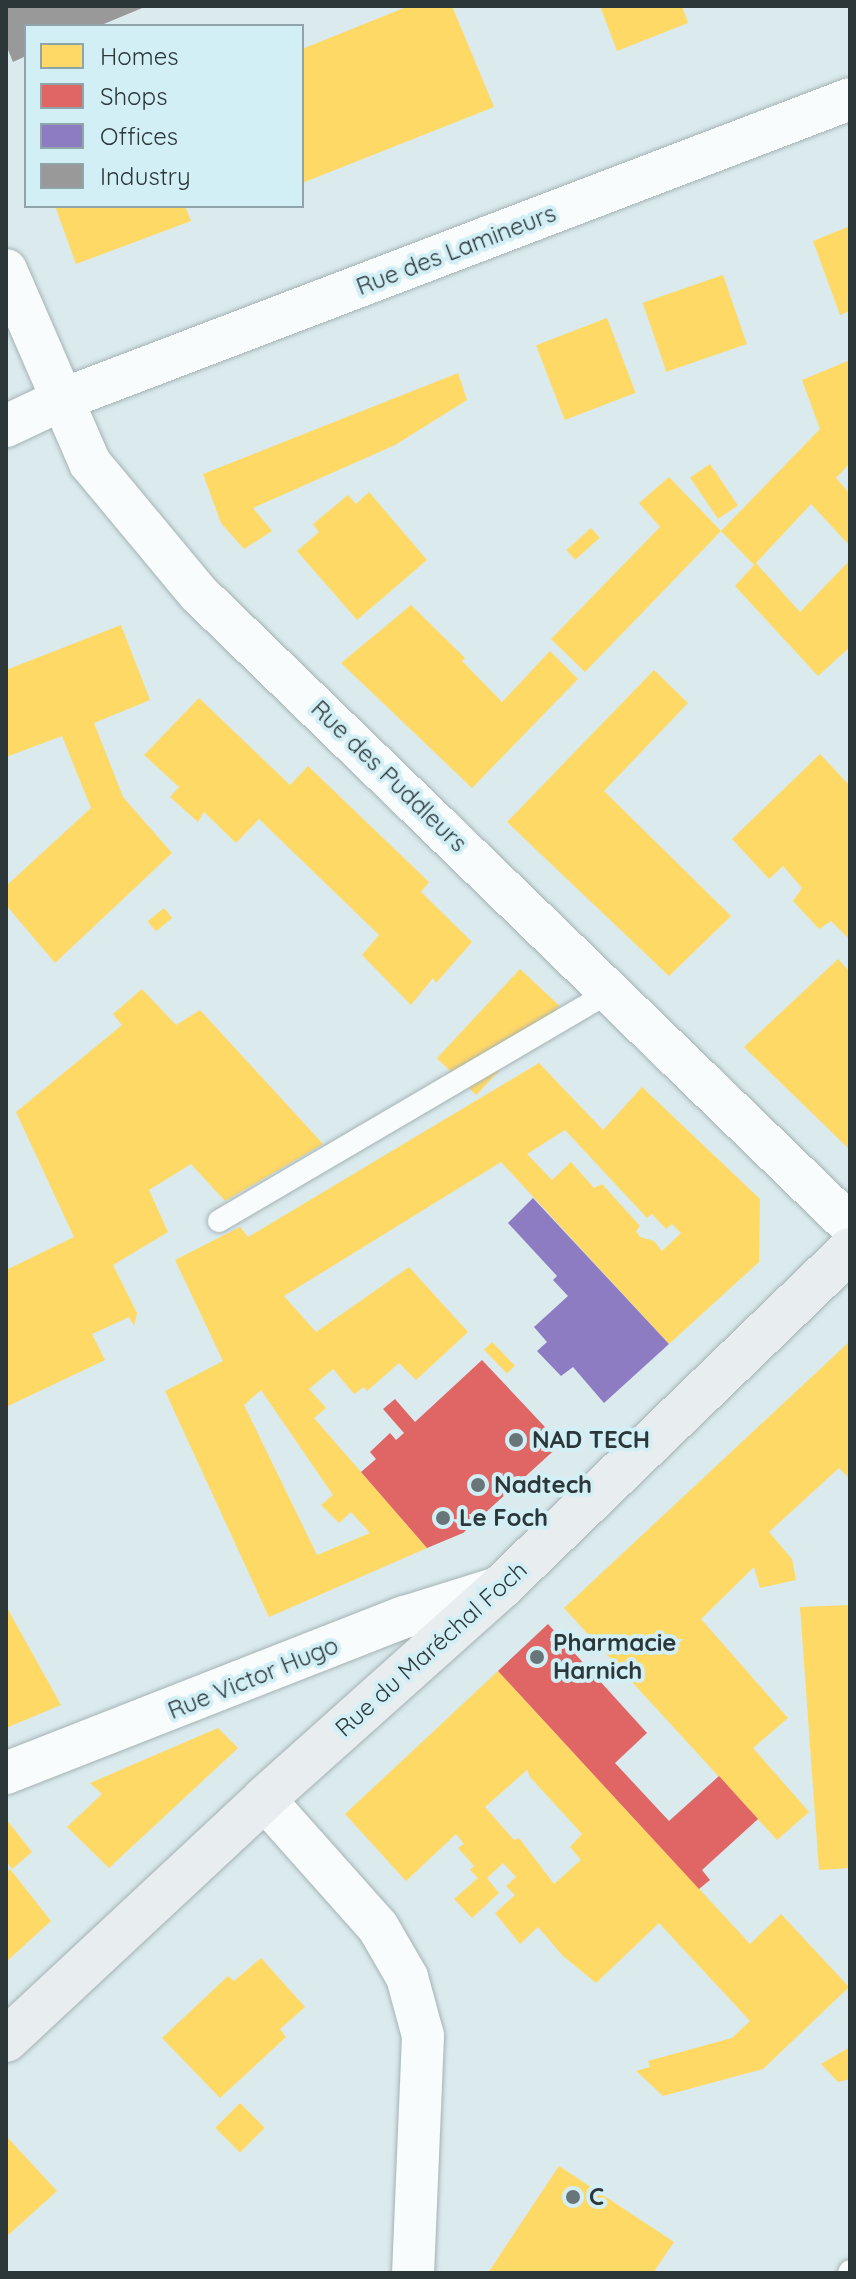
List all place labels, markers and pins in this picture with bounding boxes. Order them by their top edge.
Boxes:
place label: NAD TECH [532,1426,650,1454]
marker: NAD TECH [507,1431,525,1449]
place label: Nadtech [494,1471,592,1499]
marker: Nadtech [469,1476,487,1494]
place label: Le Foch [459,1504,548,1532]
marker: Le Foch [434,1509,452,1527]
place label: Pharmacie Harnich [553,1629,677,1685]
marker: Pharmacie Harnich [528,1648,546,1666]
place label: C [589,2183,604,2211]
marker: C [564,2188,582,2206]

